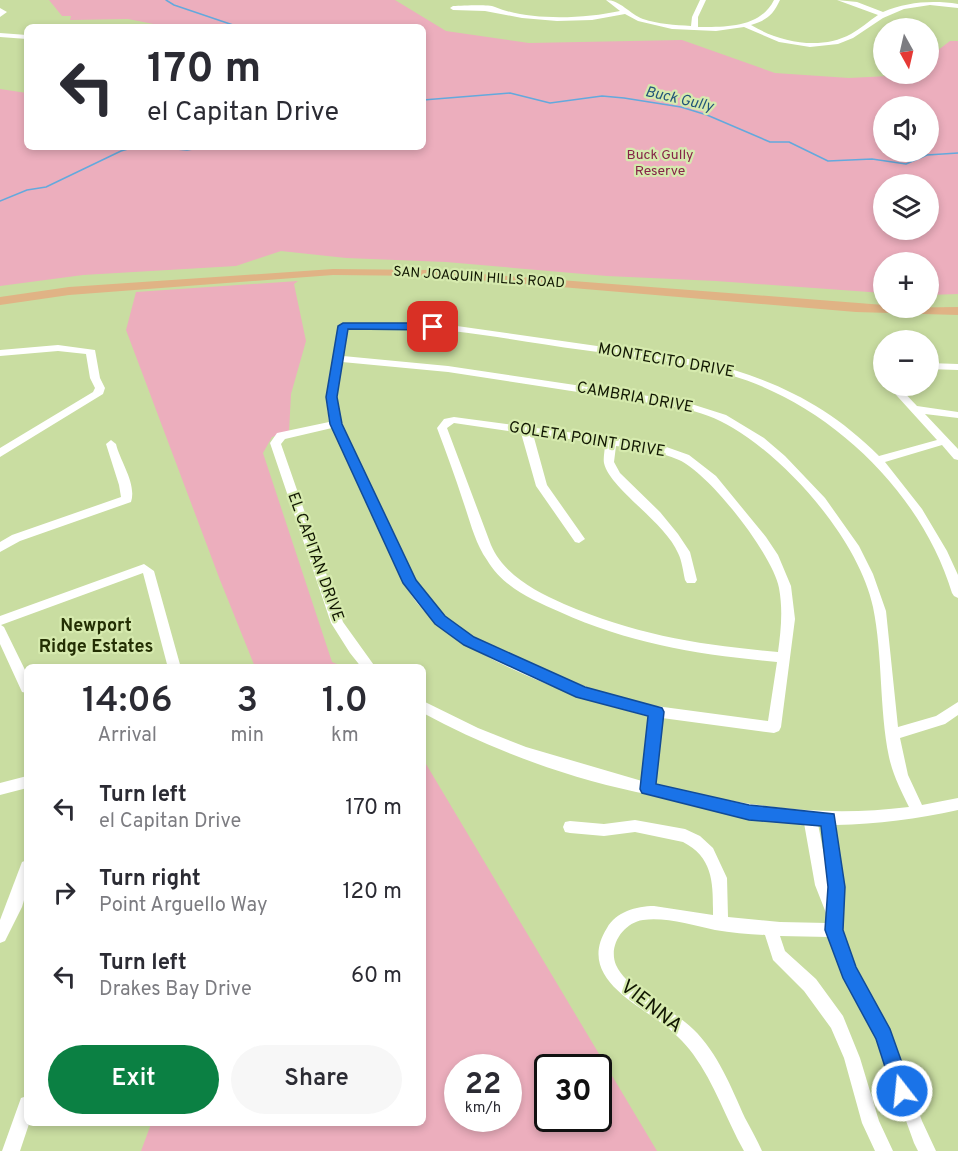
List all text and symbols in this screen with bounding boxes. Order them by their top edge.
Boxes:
north arrow [873,18,939,84]
map controls [873,18,939,396]
text: 170 m [147,44,261,97]
icon: left [48,48,126,126]
water label: Buck Gully [643,83,716,117]
text: el Capitan Drive [147,96,339,130]
button: sound [873,96,939,162]
park label: Buck Gully Reserve [627,147,693,180]
button: layers [873,174,939,240]
button: + [873,252,939,318]
street label: SAN JOAQUIN HILLS ROAD [393,264,565,292]
pin [407,301,458,352]
icon: arrive [416,310,449,343]
button: − [873,330,939,396]
street label: MONTECITO DRIVE [596,339,736,383]
street label: CAMBRIA DRIVE [575,378,695,418]
street label: GOLETA POINT DRIVE [507,418,667,462]
street label: EL CAPITAN DRIVE [282,490,348,624]
district label: Newport Ridge Estates [39,615,153,659]
text: 14:06 [82,679,173,725]
text: 3 [236,679,258,725]
text: 1.0 [322,679,368,725]
text: Arrival [97,723,157,749]
text: min [231,723,264,749]
text: km [331,723,359,749]
text: Turn left [99,782,187,809]
icon: left [48,792,81,825]
text: 170 m [345,795,402,822]
text: el Capitan Drive [99,809,241,835]
text: Turn right [99,866,201,893]
icon: right [48,876,81,909]
text: 120 m [342,879,402,906]
text: Point Arguello Way [99,893,268,919]
text: Turn left [99,950,187,977]
icon: left [48,960,81,993]
text: 60 m [351,963,402,990]
street label: VIENNA [615,975,687,1039]
text: Drakes Bay Drive [99,977,252,1003]
button: Exit [48,1045,219,1114]
button: Share [231,1045,402,1114]
speed limit sign: 30 [534,1054,612,1132]
position arrow [870,1059,934,1123]
text: 22 [465,1067,501,1104]
text: km/h [465,1099,501,1118]

